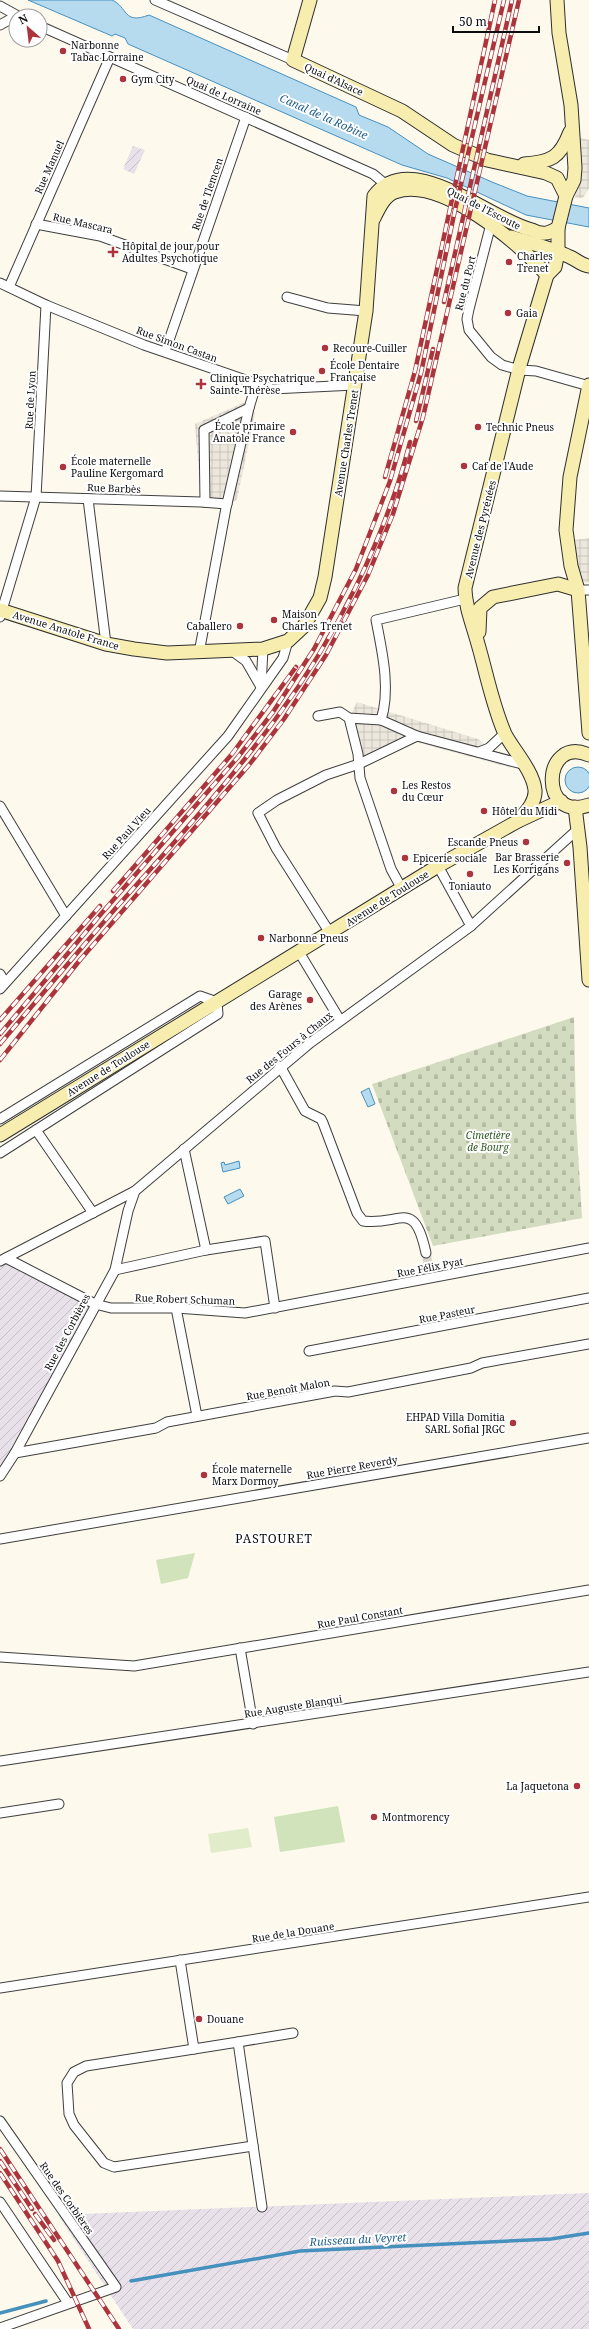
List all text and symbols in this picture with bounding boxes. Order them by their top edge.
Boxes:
north arrow [8,8,48,48]
scale bar [453,8,539,34]
text: N [16,10,31,27]
text: 50 m [459,13,487,30]
place label: Narbonne Tabac Lorraine [71,38,144,64]
marker: Narbonne Tabac Lorraine [58,46,68,56]
street label: Quai d'Alsace [302,59,366,99]
place label: Gym City [131,72,175,86]
street label: Quai de Lorraine [184,72,264,118]
marker: Gym City [118,74,128,84]
water label: Canal de la Robine [278,90,371,142]
street label: Rue Manuel [31,138,67,196]
street label: Rue de Tlemcen [188,155,226,232]
street label: Quai de l'Escoute [445,183,523,233]
street label: Rue Mascara [52,209,115,237]
place label: Hôpital de jour pour Adultes Psychotique [122,239,220,265]
marker: Hôpital de jour pour Adultes Psychotique [107,246,119,258]
place label: Charles Trenet [517,249,553,275]
street label: Rue du Port [451,254,479,312]
marker: Charles Trenet [504,257,514,267]
place label: Gaia [516,306,538,320]
marker: Gaia [503,308,513,318]
street label: Rue Simon Castan [134,323,220,365]
place label: Recoure-Cuiller [333,341,407,355]
marker: Recoure-Cuiller [320,343,330,353]
place label: École Dentaire Française [330,358,399,384]
marker: École Dentaire Française [317,366,327,376]
street label: Rue de Lyon [21,370,39,430]
place label: Clinique Psychatrique Sainte-Thérèse [210,371,315,397]
marker: Clinique Psychatrique Sainte-Thérèse [195,378,207,390]
street label: Avenue Charles Trenet [331,388,361,498]
place label: École primaire Anatole France [213,419,285,445]
place label: Technic Pneus [486,420,555,434]
marker: Technic Pneus [473,422,483,432]
marker: École primaire Anatole France [288,427,298,437]
place label: École maternelle Pauline Kergomard [71,454,164,480]
place label: Caf de l'Aude [472,459,533,473]
marker: Caf de l'Aude [459,461,469,471]
marker: École maternelle Pauline Kergomard [58,462,68,472]
street label: Avenue des Pyrénées [461,478,499,579]
street label: Rue Barbès [87,480,142,496]
street label: Avenue Anatole France [11,607,121,653]
place label: Maison Charles Trenet [282,607,352,633]
marker: Maison Charles Trenet [269,615,279,625]
place label: Caballero [186,619,232,633]
marker: Caballero [235,621,245,631]
place label: Les Restos du Cœur [402,778,451,804]
marker: Les Restos du Cœur [389,786,399,796]
street label: Rue Paul Vieu [99,803,154,862]
place label: Hôtel du Midi [492,804,558,818]
marker: Hôtel du Midi [479,806,489,816]
place label: Escande Pneus [447,835,518,849]
marker: Escande Pneus [521,837,531,847]
place label: Bar Brasserie Les Korrigans [493,850,559,876]
place label: Epicerie sociale [413,851,487,865]
marker: Epicerie sociale [400,853,410,863]
marker: Bar Brasserie Les Korrigans [562,858,572,868]
street label: Avenue de Toulouse [343,867,431,929]
marker: Toniauto [465,869,475,879]
place label: Toniauto [449,879,491,893]
place label: Narbonne Pneus [269,931,349,945]
marker: Narbonne Pneus [256,933,266,943]
place label: Garage des Arènes [250,987,302,1013]
marker: Garage des Arènes [305,995,315,1005]
street label: Rue des Fours à Chaux [243,1008,335,1086]
street label: Avenue de Toulouse [64,1037,152,1099]
park label: Cimetière de Bourg [466,1128,510,1154]
street label: Rue Félix Pyat [396,1254,465,1280]
street label: Rue Robert Schuman [135,1290,236,1308]
street label: Rue des Corbières [41,1291,93,1373]
street label: Rue Pasteur [418,1302,477,1326]
street label: Rue Benoît Malon [245,1375,331,1403]
place label: EHPAD Villa Domitia SARL Sofial JRGC [406,1410,505,1436]
marker: EHPAD Villa Domitia SARL Sofial JRGC [508,1418,518,1428]
street label: Rue Pierre Reverdy [305,1452,399,1482]
place label: École maternelle Marx Dormoy [212,1462,292,1488]
marker: École maternelle Marx Dormoy [199,1470,209,1480]
district label: PASTOURET [235,1530,313,1547]
street label: Rue Paul Constant [316,1603,404,1631]
street label: Rue Auguste Blanqui [243,1691,344,1721]
place label: La Jaquetona [506,1779,569,1793]
marker: La Jaquetona [572,1781,582,1791]
place label: Montmorency [382,1810,450,1824]
marker: Montmorency [369,1812,379,1822]
street label: Rue de la Douane [251,1919,335,1945]
place label: Douane [207,2012,244,2026]
marker: Douane [194,2014,204,2024]
street label: Rue des Corbières [37,2159,97,2237]
water label: Ruisseau du Veyret [308,2229,408,2249]

